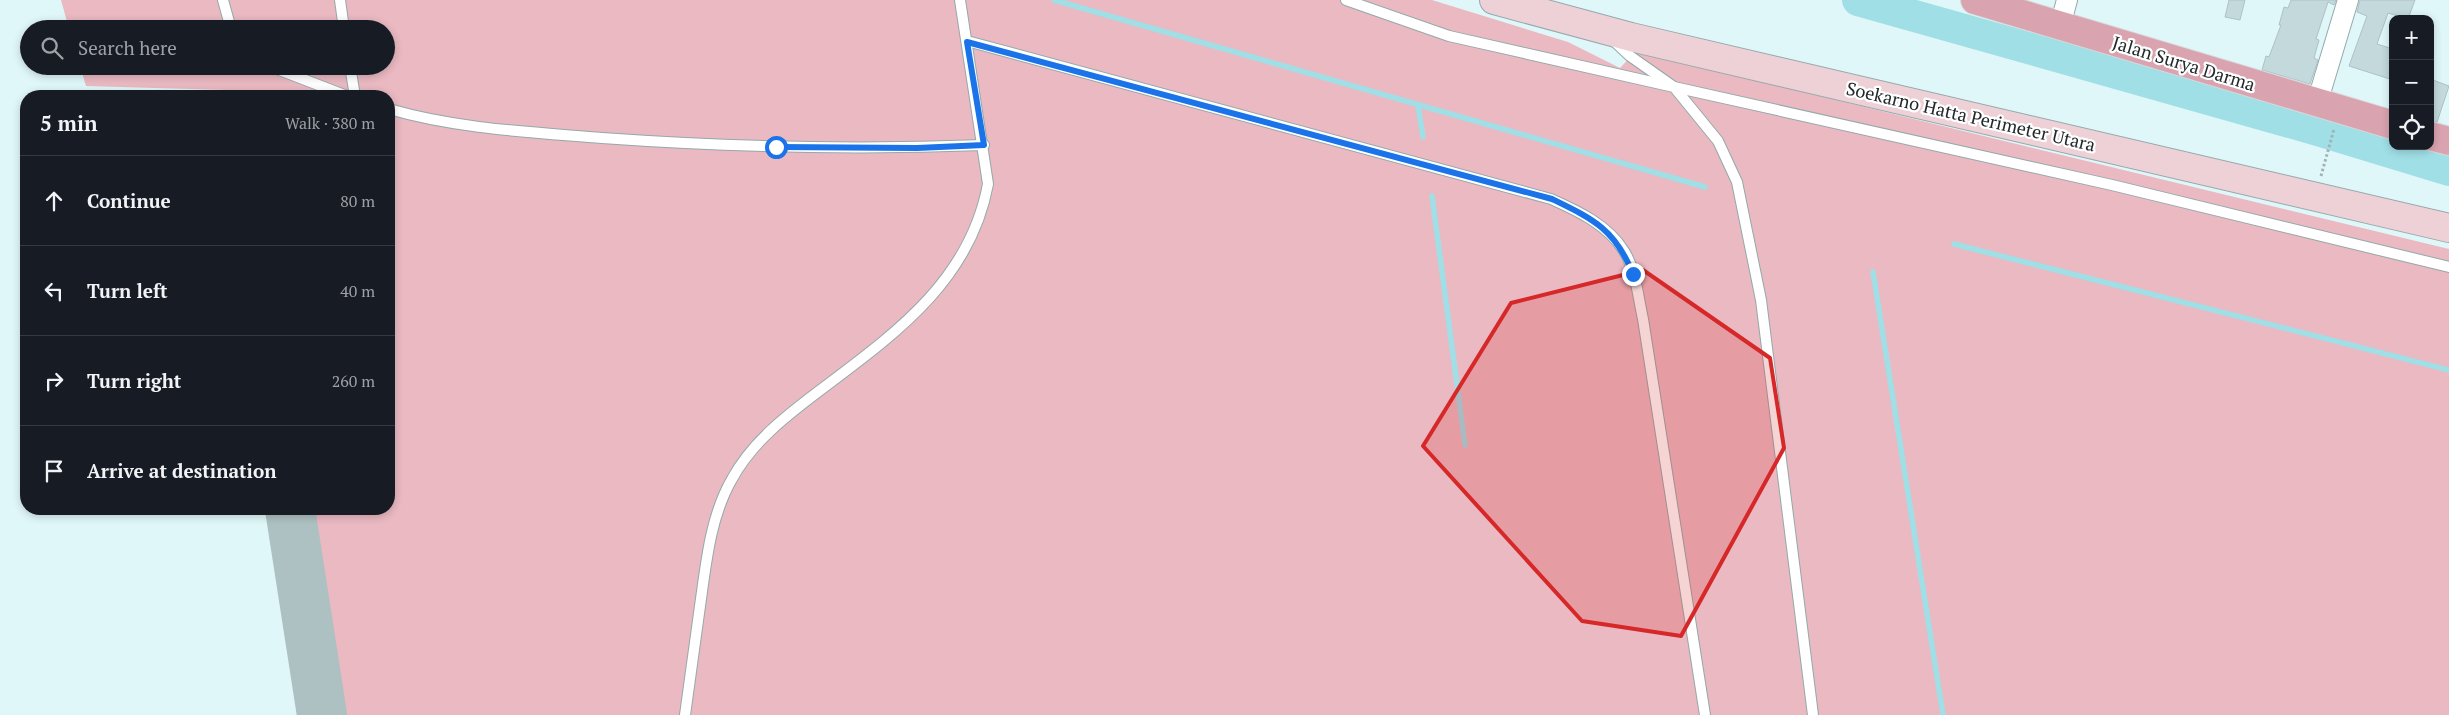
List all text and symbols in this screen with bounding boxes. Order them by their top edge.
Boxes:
map controls [2389,15,2434,150]
button: + [2389,15,2434,60]
search box [20,20,395,75]
street label: Jalan Surya Darma [2110,30,2258,96]
icon: search [38,34,66,62]
text: Search here [78,35,177,60]
button: − [2389,60,2434,105]
street label: Soekarno Hatta Perimeter Utara [1844,76,2098,156]
button: locate [2389,105,2434,150]
text: 5 min [40,109,97,137]
text: Walk · 380 m [285,112,375,134]
route start [765,136,788,159]
icon: ahead [40,187,68,215]
text: Continue [87,188,171,213]
text: 80 m [340,190,375,212]
route end [1622,263,1645,286]
icon: left [40,277,68,305]
text: Turn left [87,278,168,303]
text: 40 m [340,280,375,302]
icon: right [40,367,68,395]
text: Turn right [87,368,181,393]
text: 260 m [332,370,375,392]
icon: arrive [40,457,68,485]
text: Arrive at destination [87,458,276,483]

